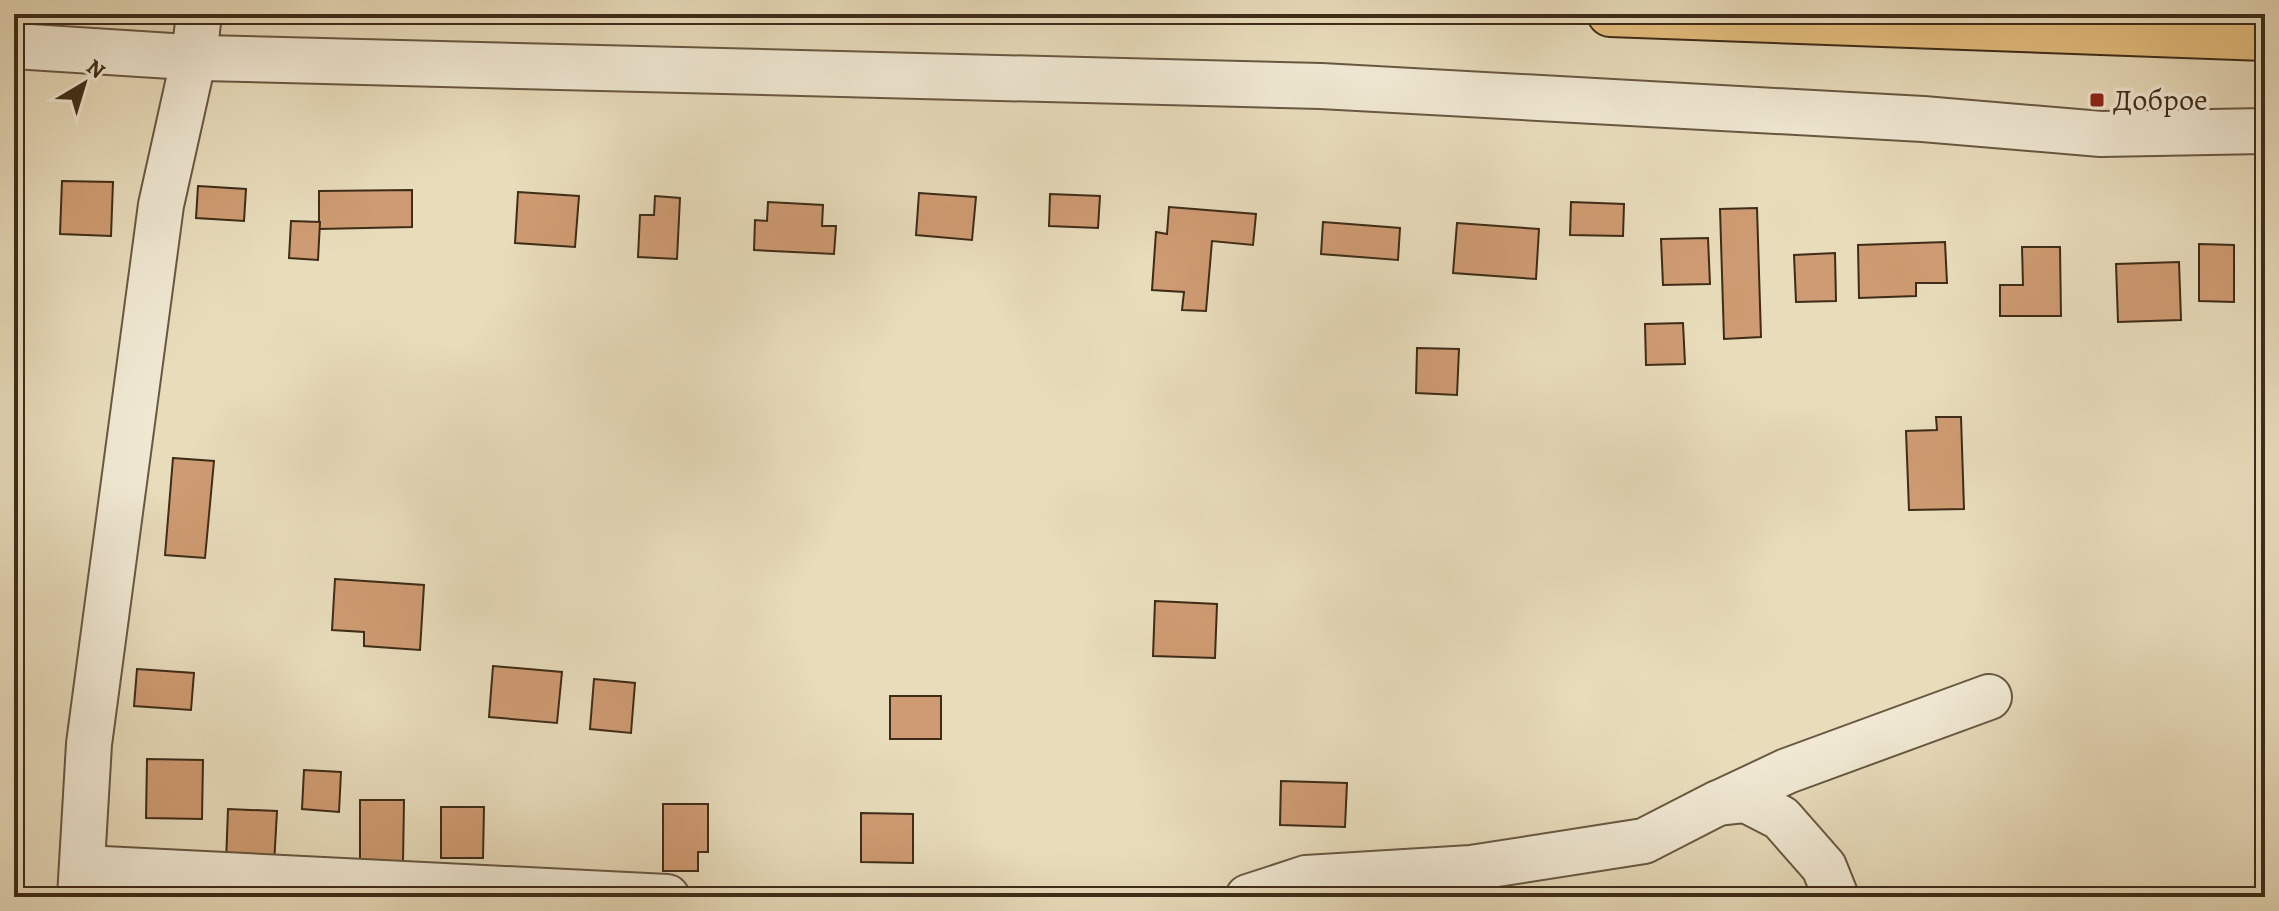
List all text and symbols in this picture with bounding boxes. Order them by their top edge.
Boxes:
north arrow [44,44,124,124]
text: N [80,52,111,86]
place label: Доброе [2113,80,2208,120]
marker: Доброе [2088,91,2106,109]

